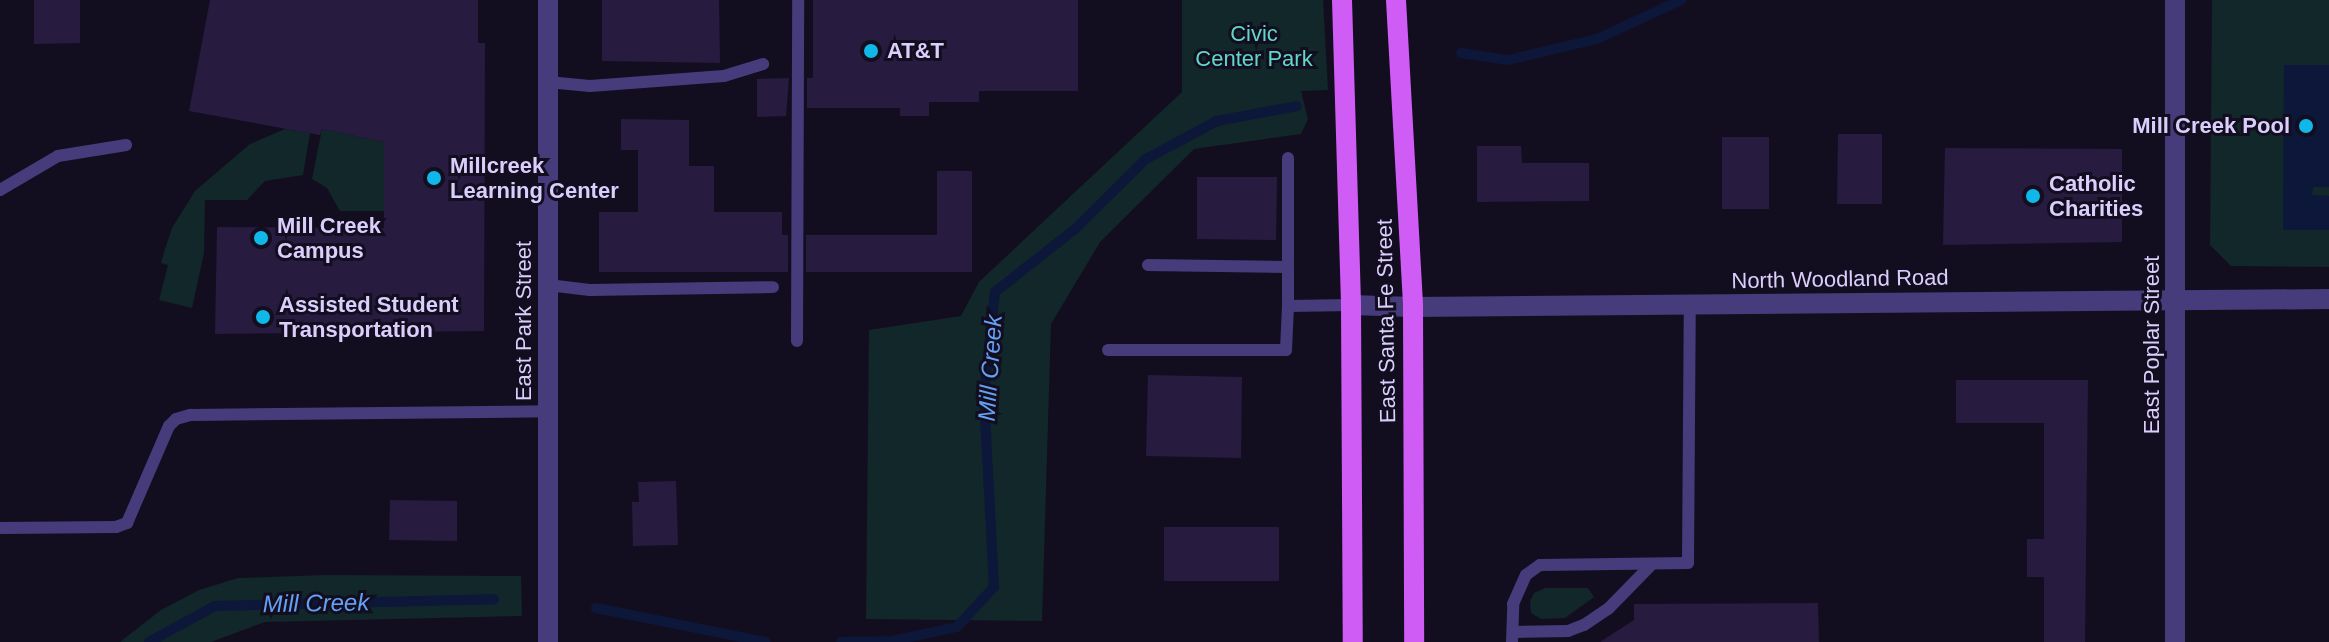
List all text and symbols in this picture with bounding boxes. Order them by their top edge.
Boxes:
park label: Civic Center Park [1195,20,1313,72]
place label: AT&T [887,38,944,64]
marker: AT&T [862,42,880,60]
place label: Mill Creek Pool [2132,113,2290,139]
marker: Mill Creek Pool [2297,117,2315,135]
place label: Millcreek Learning Center [450,152,619,204]
marker: Millcreek Learning Center [425,169,443,187]
place label: Catholic Charities [2049,170,2143,222]
marker: Catholic Charities [2024,187,2042,205]
place label: Mill Creek Campus [277,212,381,264]
street label: East Santa Fe Street [1371,219,1401,423]
marker: Mill Creek Campus [252,229,270,247]
street label: East Park Street [511,241,537,401]
street label: East Poplar Street [2139,256,2165,434]
street label: North Woodland Road [1731,264,1949,294]
place label: Assisted Student Transportation [279,291,459,342]
marker: Assisted Student Transportation [254,308,272,326]
water label: Mill Creek [972,314,1008,422]
water label: Mill Creek [262,588,370,618]

